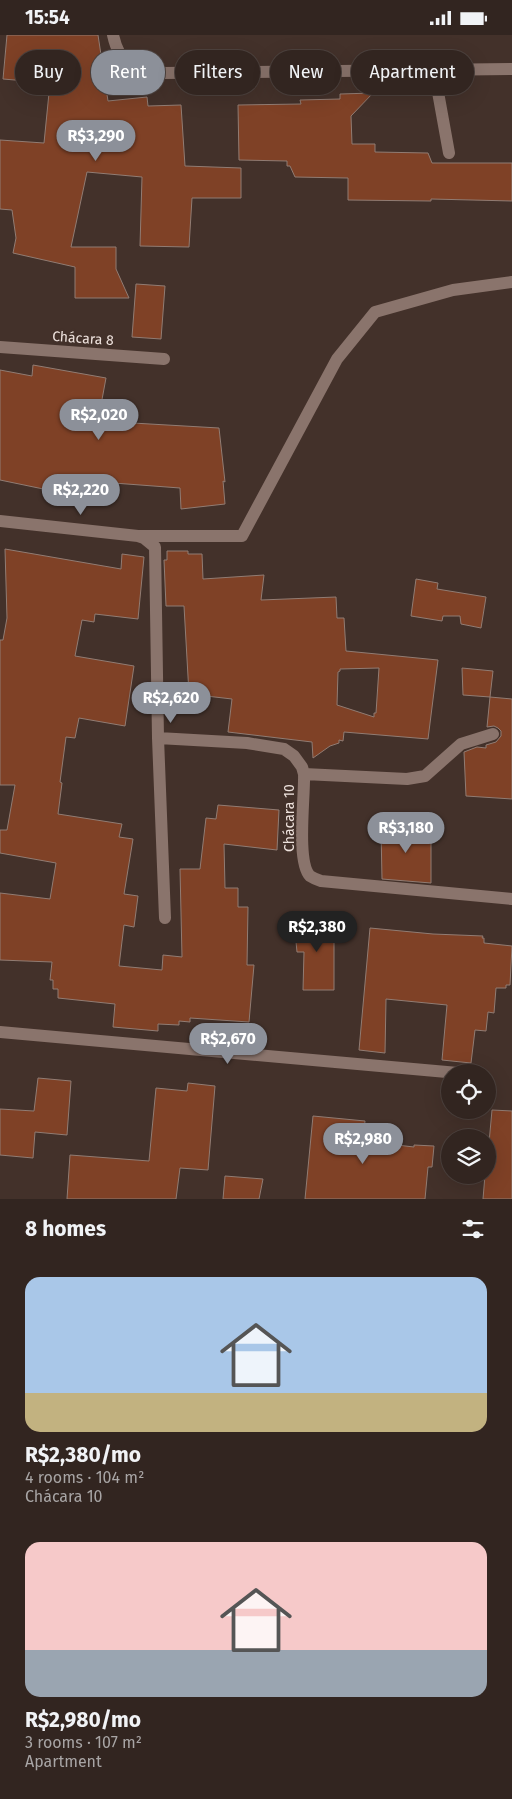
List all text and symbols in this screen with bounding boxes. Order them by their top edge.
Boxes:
text: 15:54 [25,6,70,29]
chip: Buy [15,50,81,95]
chip: Rent [91,50,165,95]
chip: Filters [175,50,260,95]
chip: New [270,50,341,95]
chip: Apartment [351,50,474,95]
pin: R$3,290 [50,119,142,162]
text: R$3,290 [67,126,125,145]
street label: Chácara 8 [52,328,115,349]
pin: R$2,020 [53,399,145,441]
text: R$2,020 [70,405,128,424]
pin: R$2,220 [35,473,127,516]
text: R$2,220 [53,480,109,499]
pin: R$2,620 [125,681,217,724]
text: R$2,620 [143,688,199,707]
street label: Chácara 10 [281,784,298,852]
pin: R$3,180 [360,811,452,854]
text: R$3,180 [378,818,434,837]
pin: R$2,380 [271,911,363,953]
text: R$2,380 [288,917,346,936]
pin: R$2,670 [182,1023,274,1065]
text: R$2,670 [200,1029,256,1048]
map controls [441,1064,496,1184]
button: locate [441,1064,496,1119]
pin: R$2,980 [317,1123,409,1165]
text: R$2,980 [334,1129,392,1148]
button: layers [441,1129,496,1184]
icon: filters [459,1215,487,1243]
text: 8 homes [25,1216,106,1242]
icon: home [211,1310,301,1400]
text: R$2,380/mo [25,1442,141,1468]
text: 4 rooms · 104 m² [25,1468,144,1487]
text: Chácara 10 [25,1487,103,1506]
icon: home [211,1575,301,1665]
text: R$2,980/mo [25,1707,141,1733]
text: 3 rooms · 107 m² [25,1733,142,1752]
text: Apartment [25,1752,102,1771]

